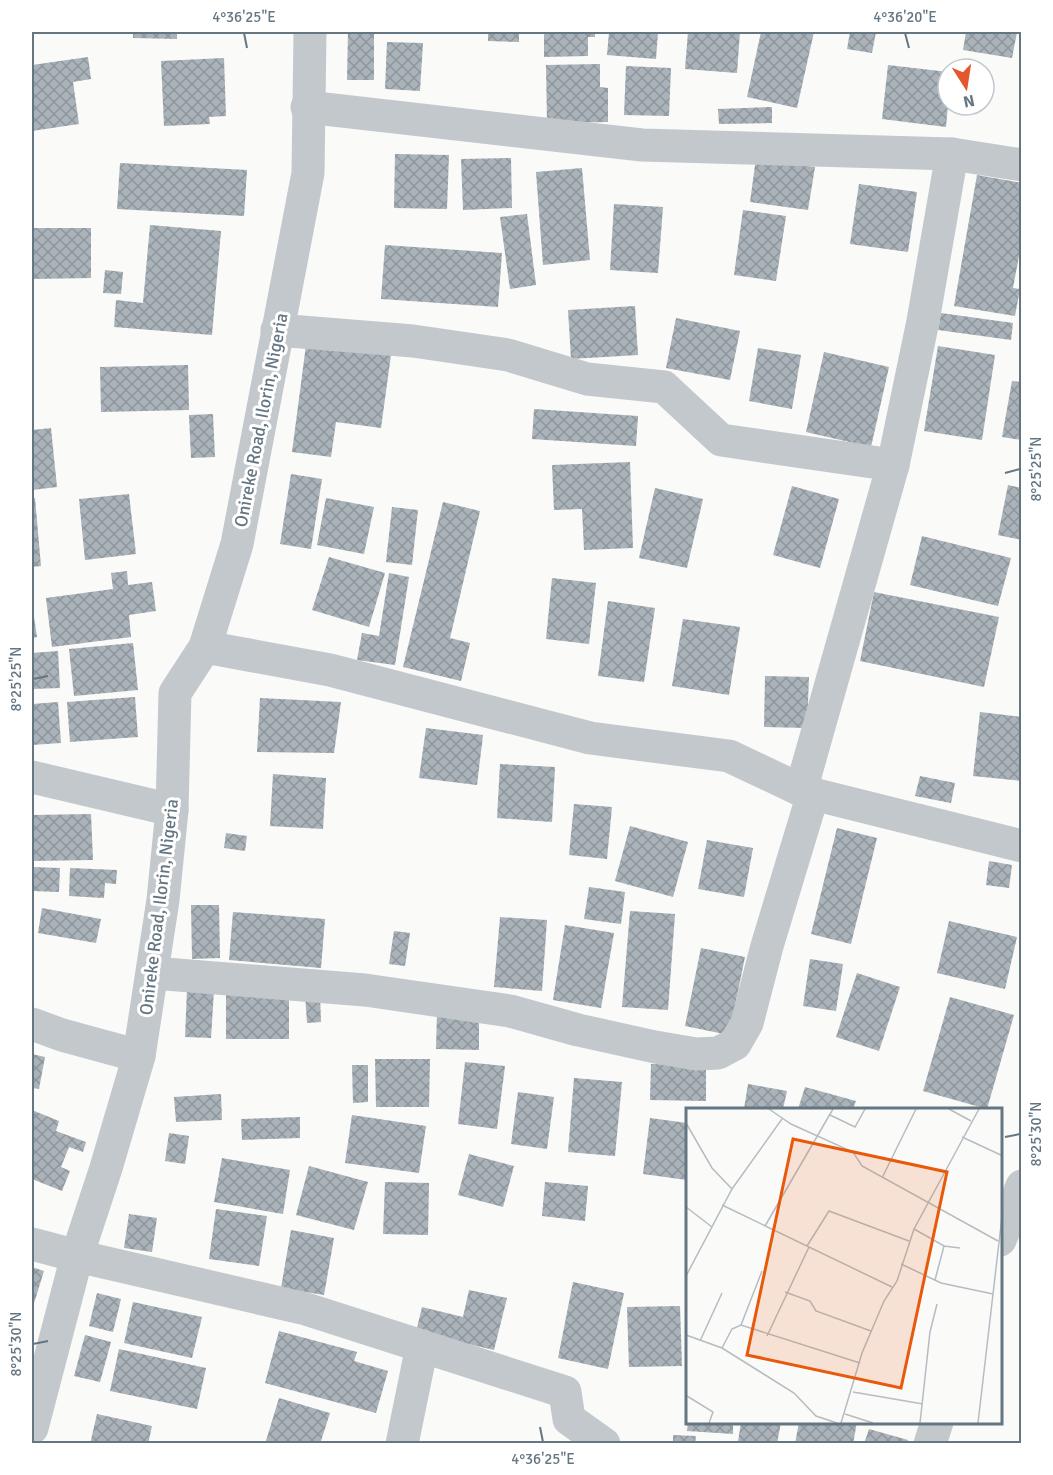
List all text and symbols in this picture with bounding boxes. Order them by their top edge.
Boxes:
text: 4°36'25"E [212,8,276,26]
text: 4°36'20"E [873,8,937,26]
north arrow [936,57,996,117]
text: N [961,90,976,112]
street label: Onireke Road, Ilorin, Nigeria [229,311,293,529]
text: 8°25'25"N [1027,436,1045,502]
text: 8°25'25"N [7,646,25,712]
street label: Onireke Road, Ilorin, Nigeria [135,798,183,1016]
text: 8°25'30"N [1027,1101,1045,1167]
inset map [686,1108,1002,1424]
text: 8°25'30"N [7,1311,25,1377]
text: 4°36'25"E [511,1450,575,1468]

